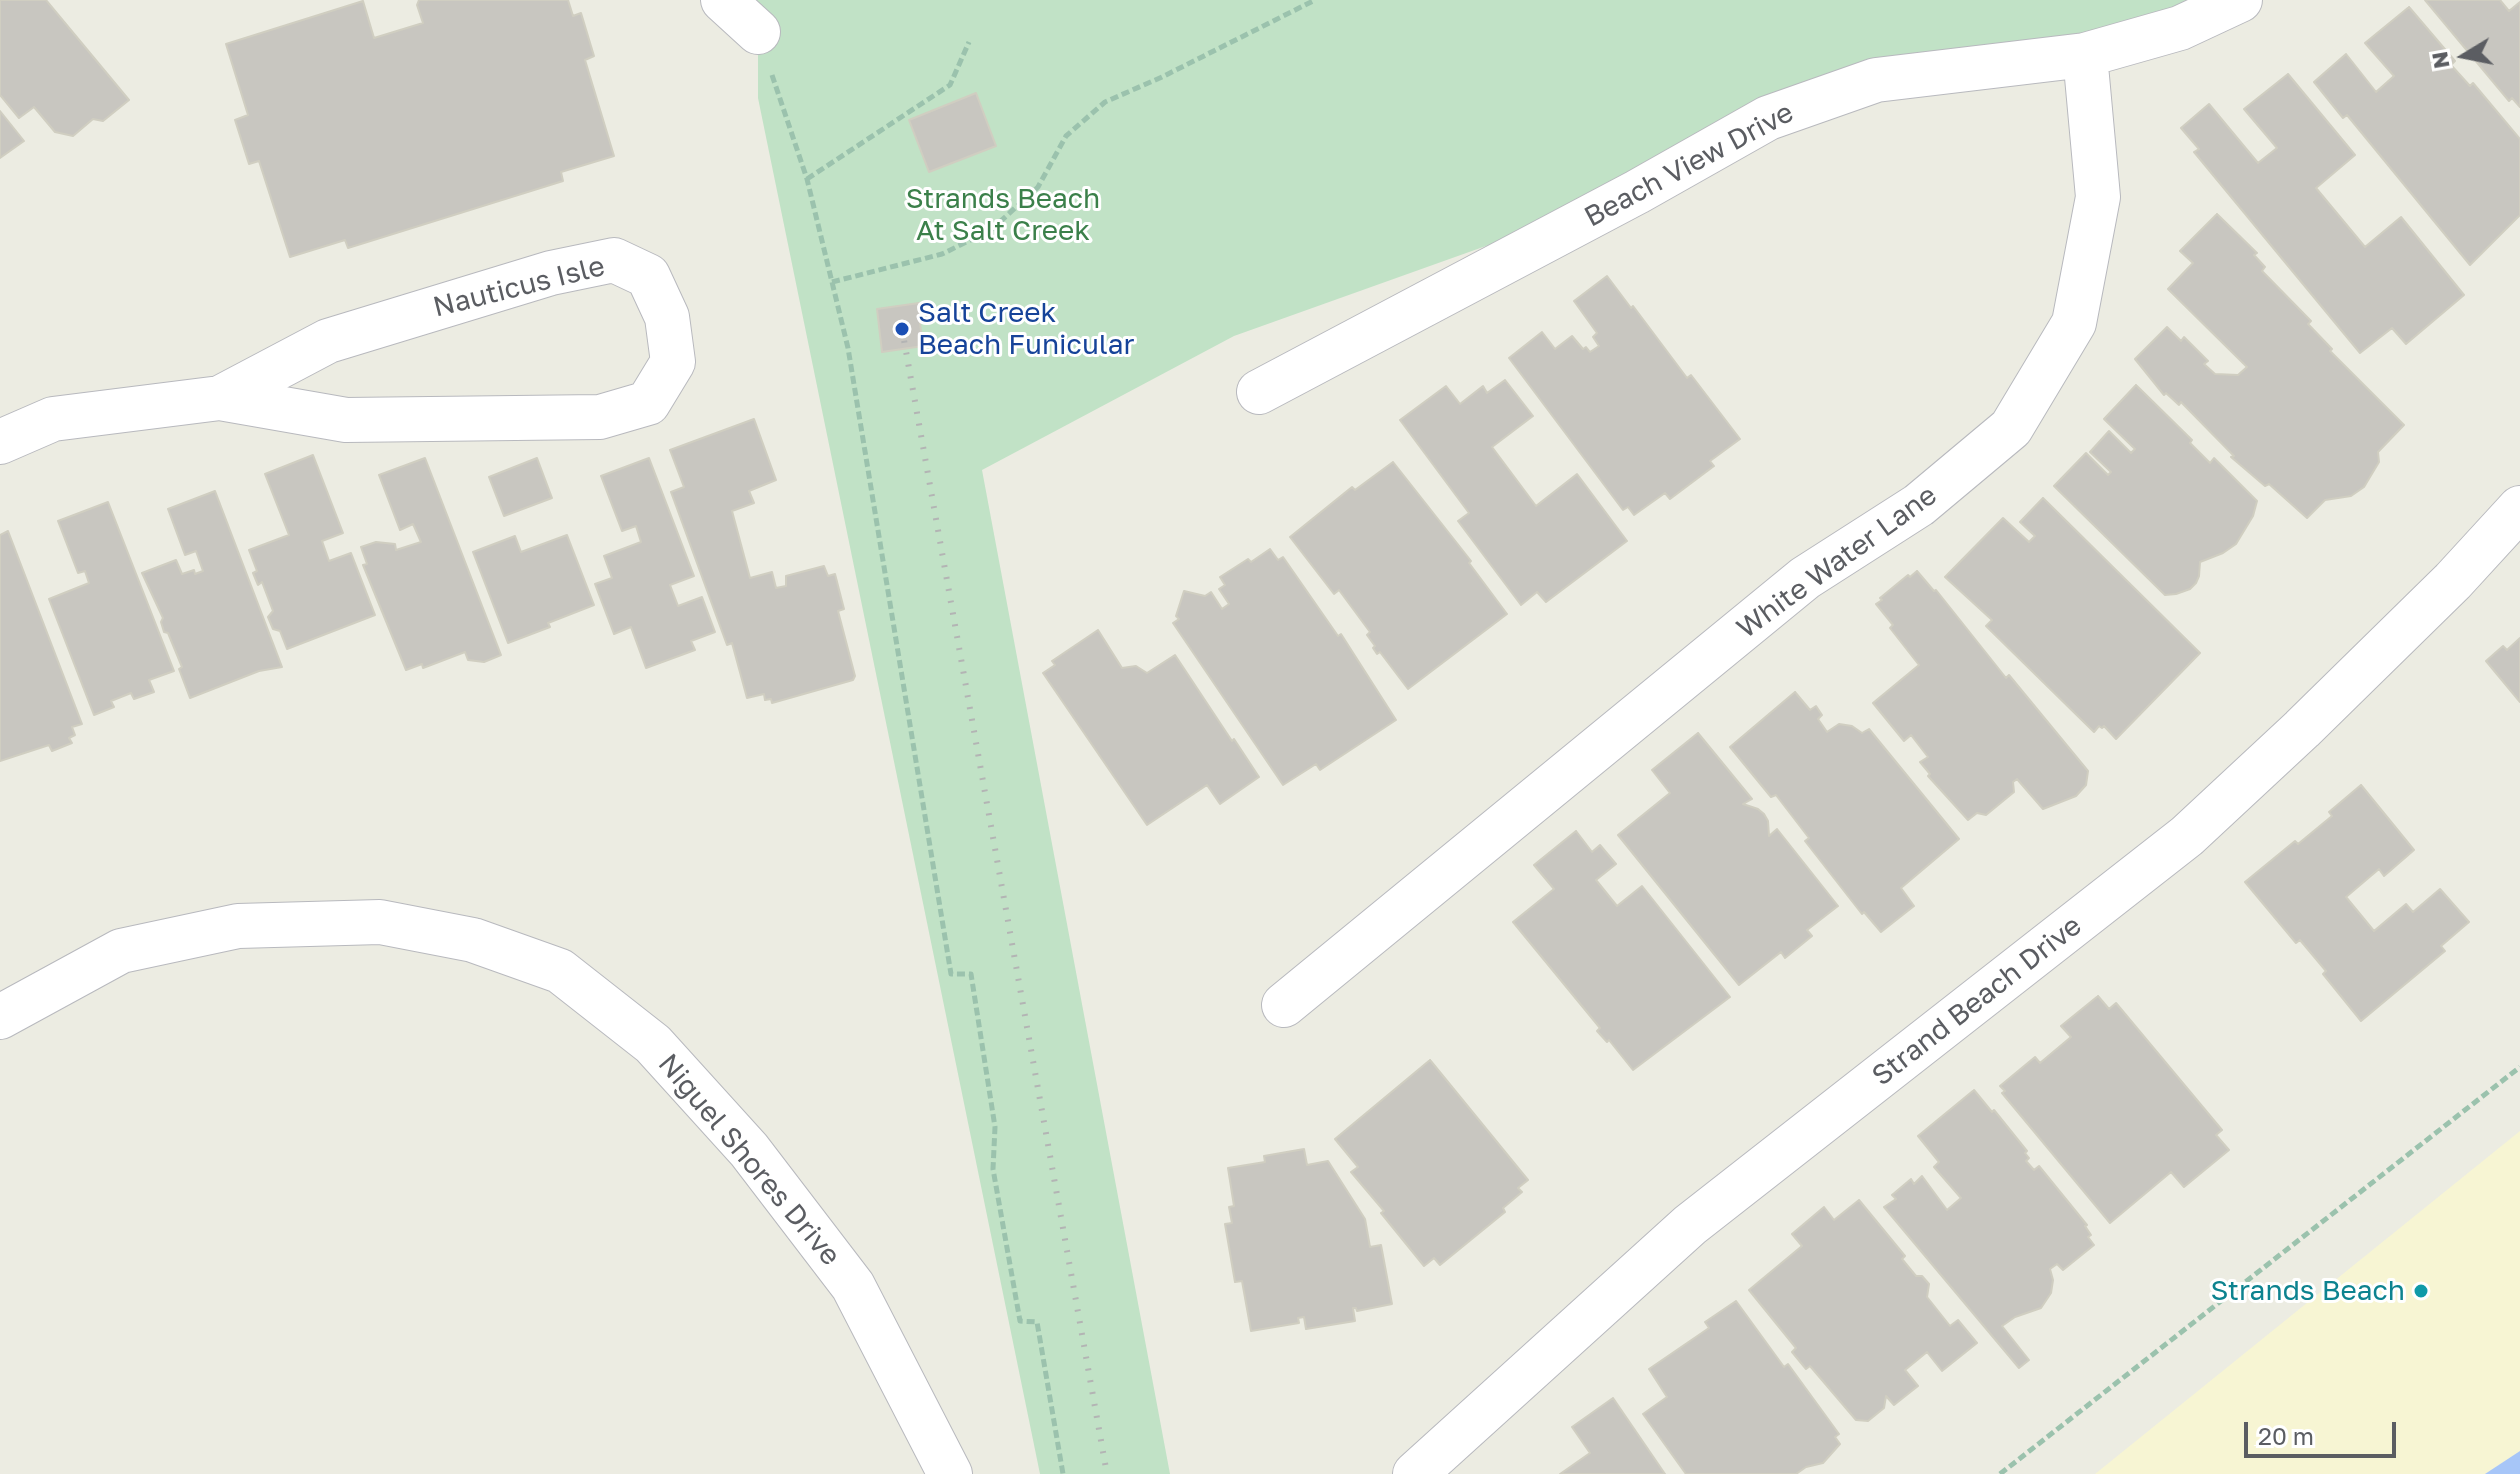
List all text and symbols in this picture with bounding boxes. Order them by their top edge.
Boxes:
north arrow [2424,16,2504,96]
text: N [2425,50,2455,71]
street label: Beach View Drive [1579,96,1799,234]
park label: Strands Beach At Salt Creek [906,182,1100,248]
street label: Nauticus Isle [430,249,608,325]
place label: Salt Creek Beach Funicular [918,296,1135,362]
marker: Salt Creek Beach Funicular [893,320,911,338]
street label: White Water Lane [1731,478,1943,646]
street label: Strand Beach Drive [1866,909,2088,1093]
street label: Niguel Shores Drive [651,1048,847,1272]
place label: Strands Beach [2210,1274,2405,1308]
marker: Strands Beach [2412,1282,2430,1300]
scale bar [2248,1406,2400,1456]
text: 20 m [2258,1421,2314,1450]

